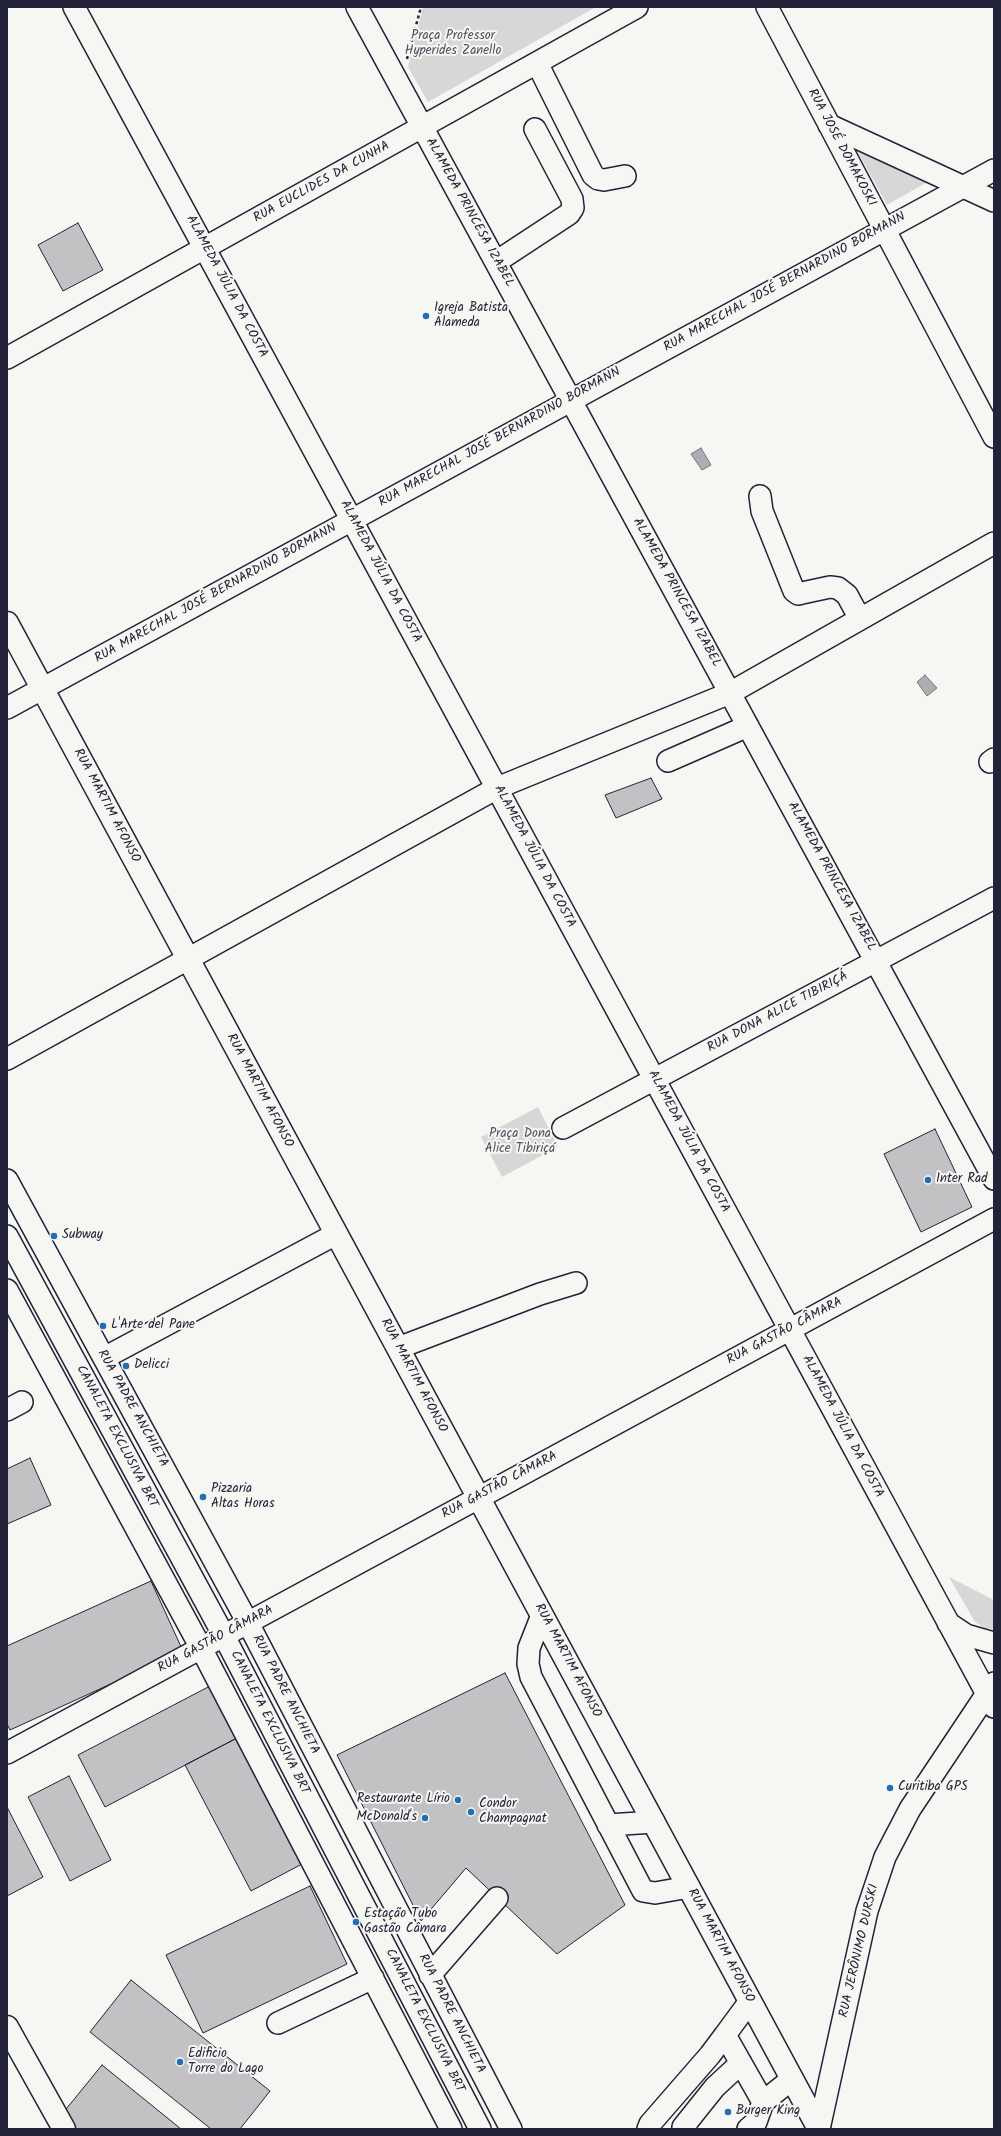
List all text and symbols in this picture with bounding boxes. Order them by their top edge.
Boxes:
park label: Praça Professor Hyperides Zanello [405,29,501,60]
street label: RUA JOSÉ DOMAKOSKI [803,86,879,210]
street label: ALAMEDA PRINCESA IZABEL [421,136,517,290]
street label: RUA EUCLIDES DA CUNHA [251,139,393,227]
street label: RUA MARECHAL JOSÉ BERNARDINO BORMANN [661,210,909,356]
street label: ALAMEDA JÚLIA DA COSTA [182,213,270,361]
place label: Igreja Batista Alameda [434,301,508,332]
marker: Igreja Batista Alameda [421,311,431,321]
street label: RUA MARECHAL JOSÉ BERNARDINO BORMANN [376,365,624,511]
street label: ALAMEDA JÚLIA DA COSTA [336,498,424,646]
street label: ALAMEDA PRINCESA IZABEL [628,516,724,670]
street label: RUA MARECHAL JOSÉ BERNARDINO BORMANN [92,521,340,667]
street label: RUA MARTIM AFONSO [69,746,143,866]
street label: ALAMEDA JÚLIA DA COSTA [490,783,578,931]
street label: ALAMEDA PRINCESA IZABEL [783,800,879,954]
street label: RUA DONA ALICE TIBIRIÇÁ [705,969,851,1057]
street label: RUA MARTIM AFONSO [222,1031,296,1151]
street label: ALAMEDA JÚLIA DA COSTA [644,1068,732,1216]
park label: Praça Dona Alice Tibiriçá [485,1127,555,1158]
place label: Inter Rad [936,1172,988,1188]
marker: Inter Rad [923,1175,933,1185]
place label: Subway [62,1228,103,1244]
marker: Subway [49,1231,59,1241]
street label: RUA GASTÃO CÂMARA [725,1295,845,1369]
street label: RUA MARTIM AFONSO [376,1316,450,1436]
place label: L'Arte del Pane [111,1318,195,1334]
marker: L'Arte del Pane [98,1321,108,1331]
street label: RUA PADRE ANCHIETA [93,1348,171,1470]
street label: ALAMEDA JÚLIA DA COSTA [798,1353,886,1501]
place label: Delicci [134,1358,169,1374]
marker: Delicci [121,1361,131,1371]
street label: CANALETA EXCLUSIVA BRT [72,1363,160,1511]
street label: RUA GASTÃO CÂMARA [440,1449,560,1523]
place label: Pizzaria Altas Horas [211,1482,275,1513]
marker: Pizzaria Altas Horas [198,1492,208,1502]
street label: RUA MARTIM AFONSO [530,1601,604,1721]
street label: RUA GASTÃO CÂMARA [156,1603,276,1677]
street label: RUA PADRE ANCHIETA [248,1633,322,1757]
street label: CANALETA EXCLUSIVA BRT [226,1648,312,1798]
place label: Curitiba GPS [898,1780,968,1796]
marker: Curitiba GPS [885,1783,895,1793]
place label: Restaurante Lírio [357,1792,450,1808]
marker: Restaurante Lírio [453,1795,463,1805]
place label: Condor Champagnat [479,1797,547,1828]
marker: Condor Champagnat [466,1807,476,1817]
place label: McDonald's [357,1810,417,1826]
marker: McDonald's [420,1813,430,1823]
street label: RUA JERÔNIMO DURSKI [837,1883,883,2019]
street label: RUA MARTIM AFONSO [683,1886,757,2006]
place label: Estação Tubo Gastão Câmara [364,1907,447,1938]
marker: Estação Tubo Gastão Câmara [351,1917,361,1927]
street label: CANALETA EXCLUSIVA BRT [381,1946,467,2096]
street label: RUA PADRE ANCHIETA [414,1952,488,2076]
place label: Edificio Torre do Lago [188,2047,263,2078]
marker: Edificio Torre do Lago [175,2057,185,2067]
place label: Burger King [736,2104,800,2120]
marker: Burger King [723,2107,733,2117]

